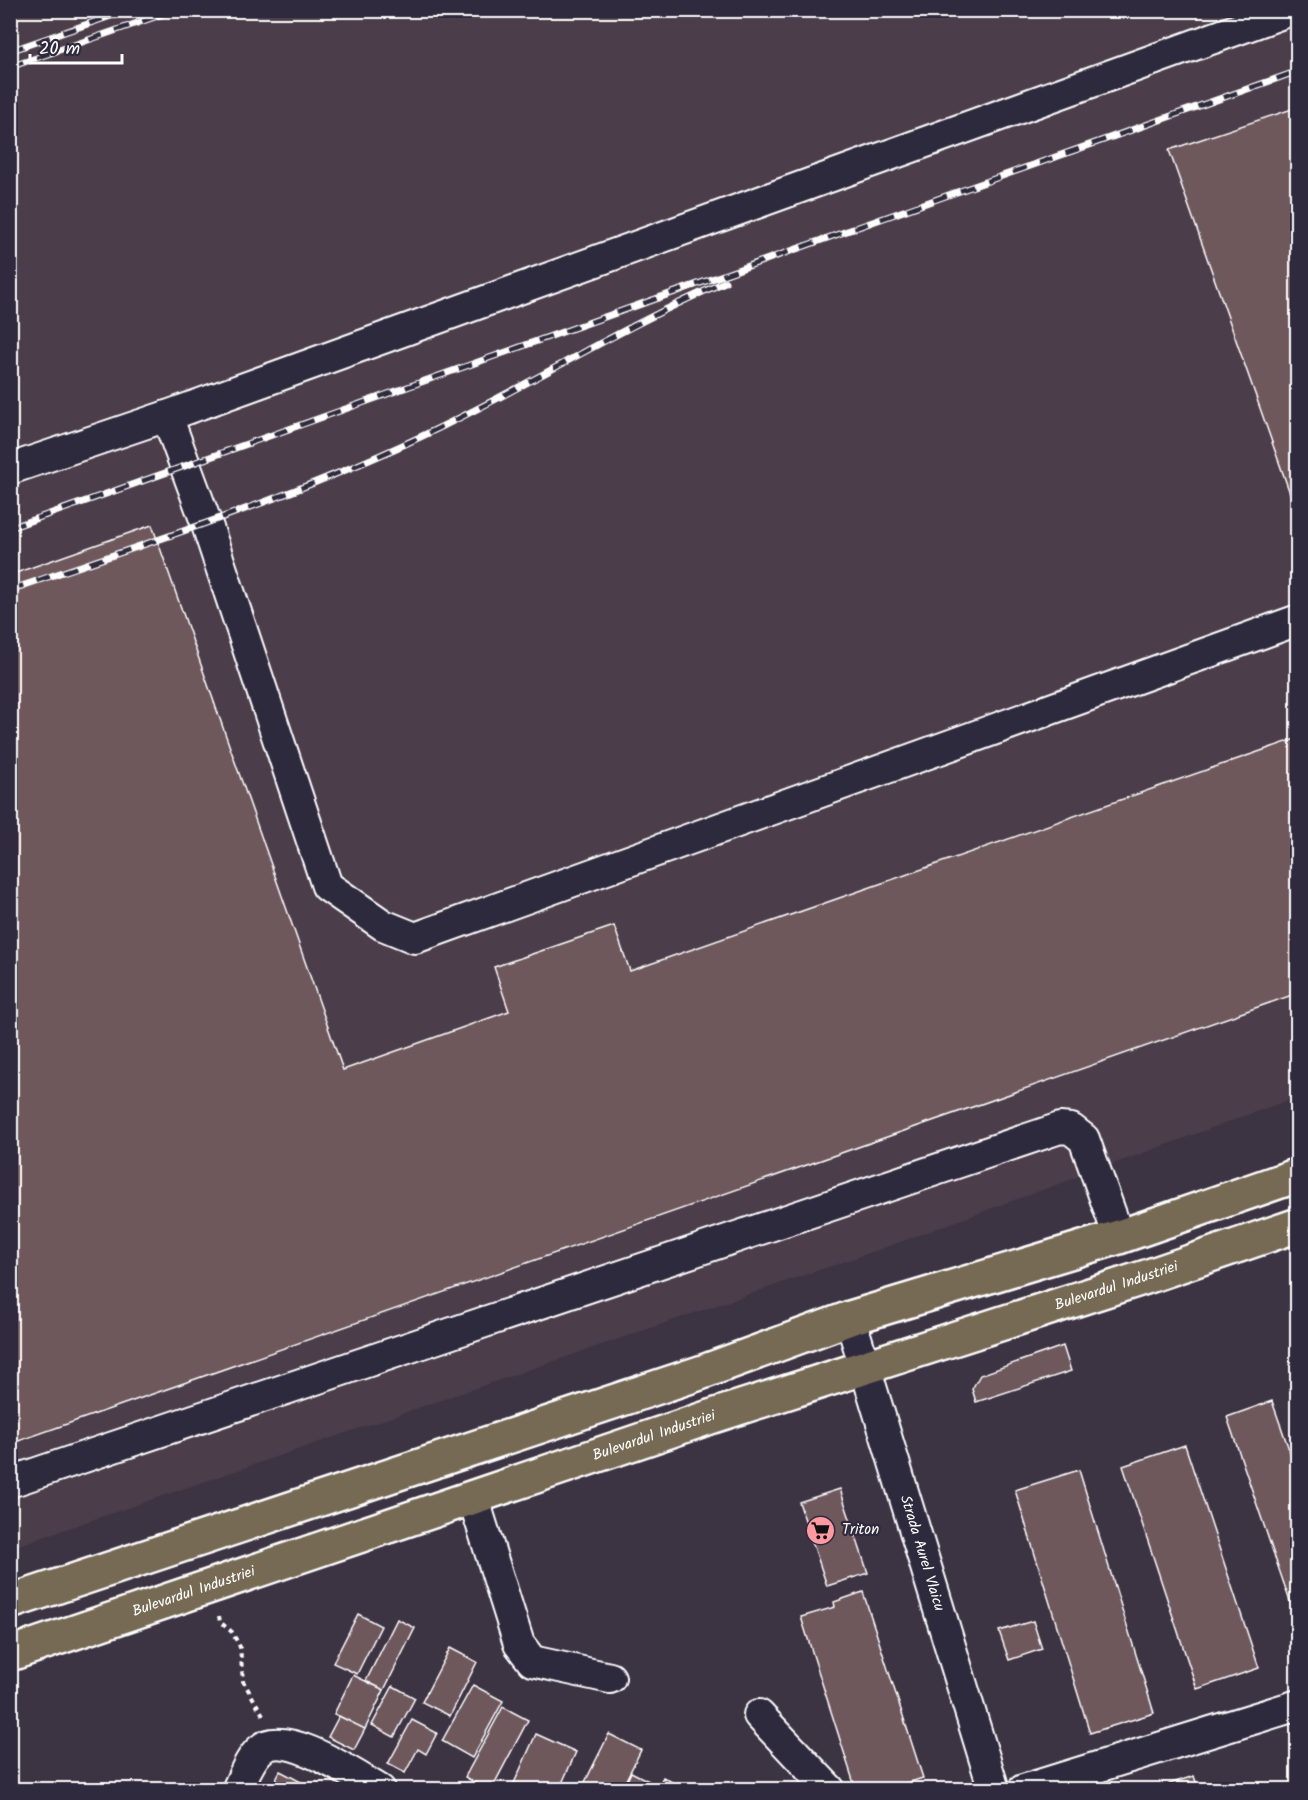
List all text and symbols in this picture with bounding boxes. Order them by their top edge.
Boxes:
scale bar [30,27,122,65]
text: 20 m [39,35,80,64]
street label: Bulevardul Industriei [1052,1254,1183,1318]
street label: Bulevardul Industriei [589,1404,720,1468]
street label: Strada Aurel Vlaicu [893,1492,951,1614]
supermarket icon: Triton [805,1514,837,1546]
place label: Triton [842,1518,879,1542]
street label: Bulevardul Industriei [129,1559,260,1624]

